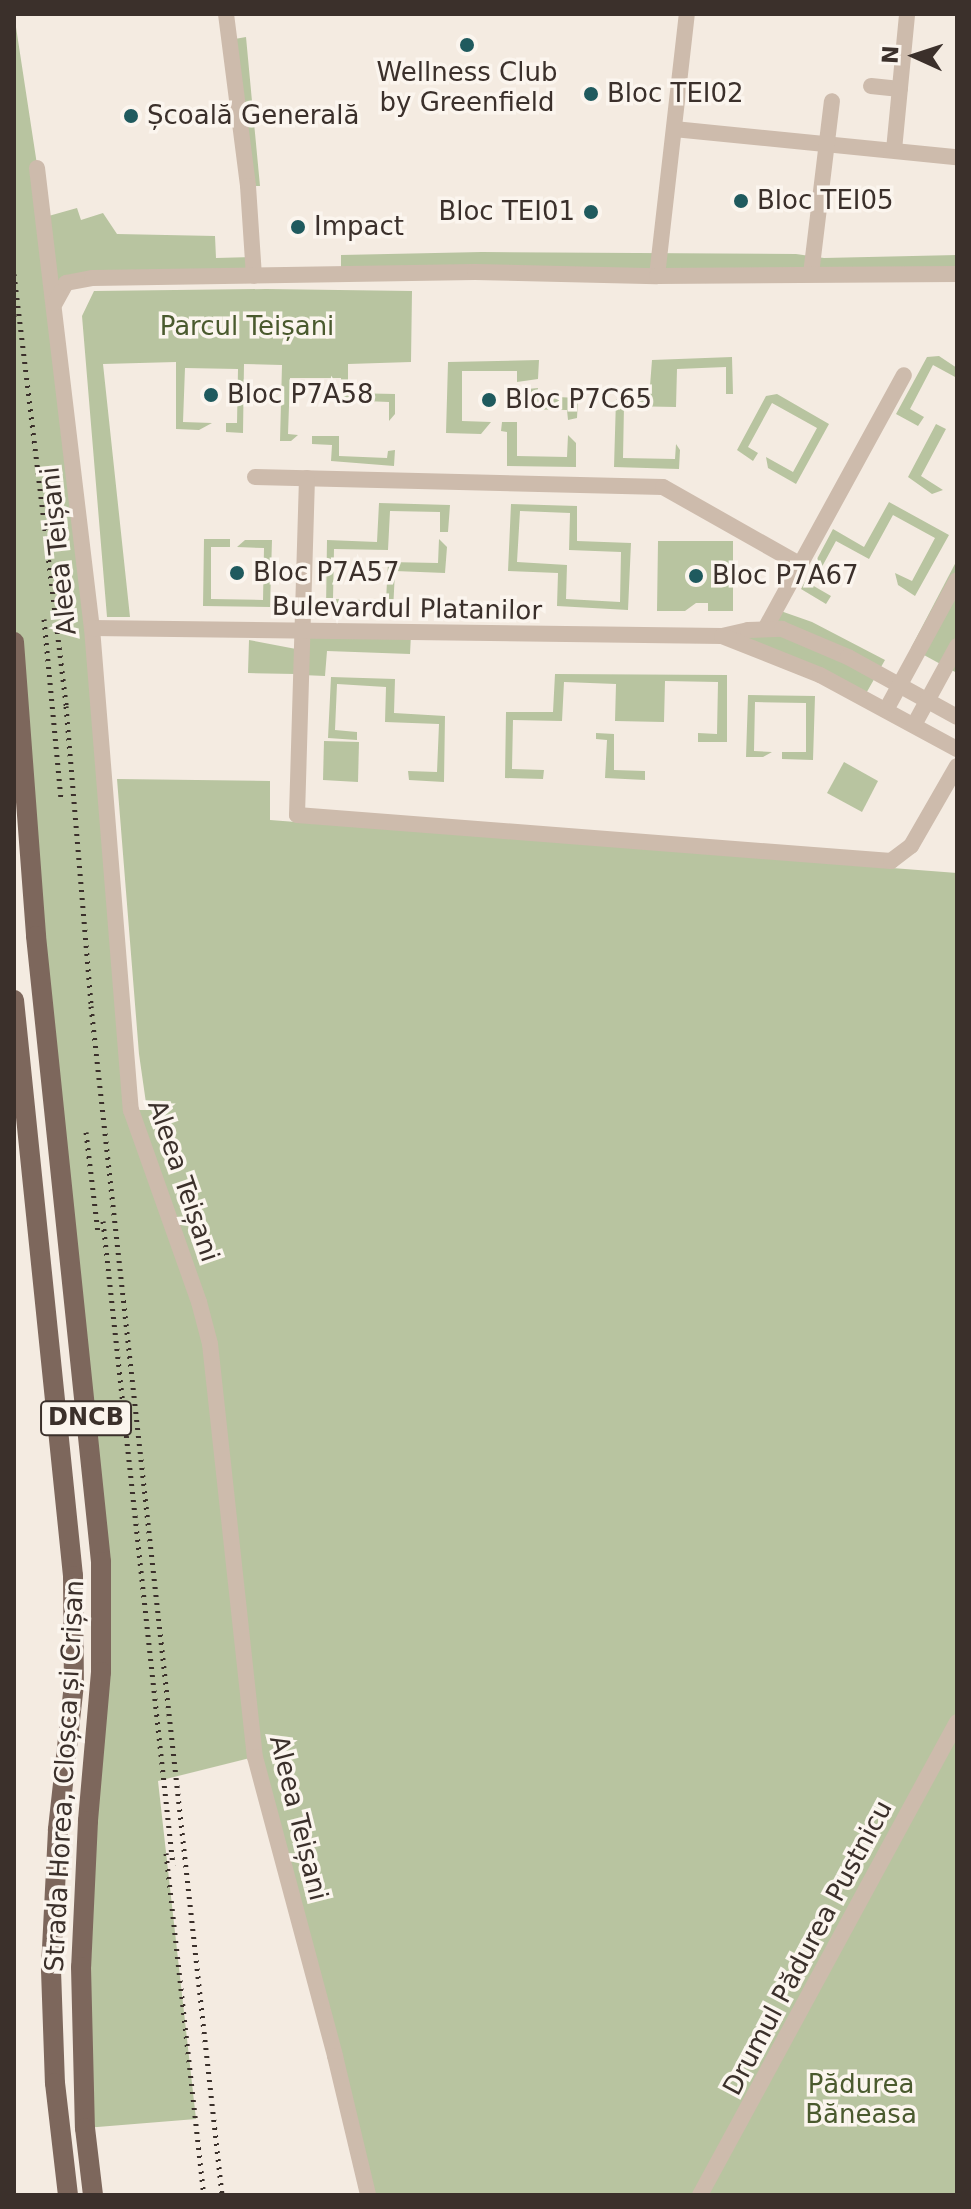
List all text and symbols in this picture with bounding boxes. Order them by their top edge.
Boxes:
north arrow [875,16,955,96]
marker: Wellness Club by Greenfield [458,36,476,54]
text: N [878,45,903,65]
place label: Wellness Club by Greenfield [377,57,557,118]
place label: Bloc TEI02 [607,78,744,110]
marker: Bloc TEI02 [582,85,600,103]
place label: Școală Generală [147,100,359,132]
marker: Școală Generală [122,107,140,125]
place label: Bloc TEI05 [757,185,894,217]
marker: Bloc TEI05 [732,192,750,210]
place label: Bloc TEI01 [438,196,575,228]
marker: Bloc TEI01 [582,203,600,221]
place label: Impact [314,211,404,243]
marker: Impact [289,218,307,236]
park label: Parcul Teișani [160,311,334,343]
place label: Bloc P7A58 [227,379,374,411]
place label: Bloc P7C65 [505,384,652,416]
marker: Bloc P7A58 [202,386,220,404]
marker: Bloc P7C65 [480,391,498,409]
street label: Aleea Teișani [35,465,83,637]
place label: Bloc P7A57 [253,557,400,589]
place label: Bloc P7A67 [712,560,859,592]
marker: Bloc P7A57 [228,564,246,582]
marker: Bloc P7A67 [687,567,705,585]
street label: Bulevardul Platanilor [272,591,542,627]
street label: Aleea Teișani [141,1096,225,1266]
road number: DNCB [40,1398,132,1438]
street label: Strada Horea, Cloșca și Crișan [39,1579,91,1973]
street label: Aleea Teișani [262,1732,334,1904]
street label: Drumul Pădurea Pustnicu [717,1795,899,2101]
park label: Pădurea Băneasa [805,2069,917,2130]

